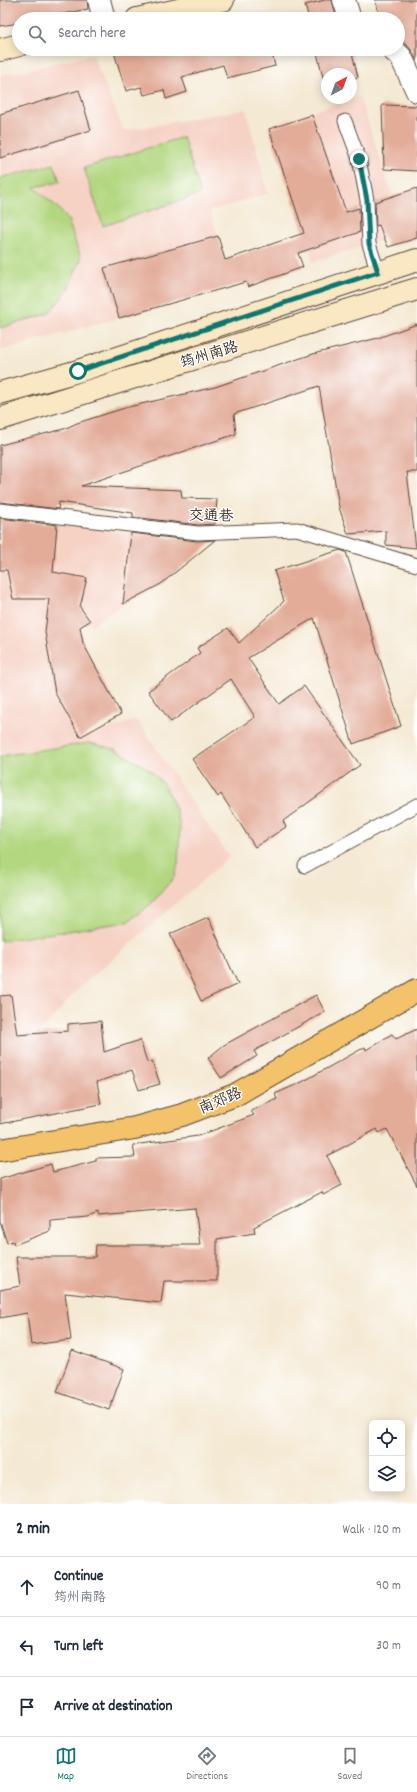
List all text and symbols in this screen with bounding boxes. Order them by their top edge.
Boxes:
search box [12,12,405,56]
icon: search [26,23,48,45]
text: Search here [58,23,126,45]
north arrow [321,68,357,104]
route end [350,150,368,168]
street label: 筠州南路 [178,337,241,375]
route start [69,362,87,380]
street label: 交通巷 [188,506,234,528]
street label: 南郊路 [196,1083,246,1121]
map controls [369,1420,405,1492]
button: locate [369,1420,405,1456]
button: layers [369,1456,405,1492]
text: 2 min [16,1518,50,1542]
text: Walk · 120 m [343,1521,401,1540]
text: Continue [54,1566,103,1588]
icon: ahead [16,1576,38,1598]
text: 90 m [376,1577,401,1596]
text: 筠州南路 [54,1589,106,1608]
icon: left [16,1636,38,1658]
text: Turn left [54,1636,103,1658]
text: 30 m [376,1637,401,1656]
icon: arrive [16,1696,38,1718]
text: Arrive at destination [54,1696,172,1718]
tab: Map [55,1745,77,1785]
tab: Directions [186,1745,228,1785]
tab: Saved [338,1745,362,1785]

